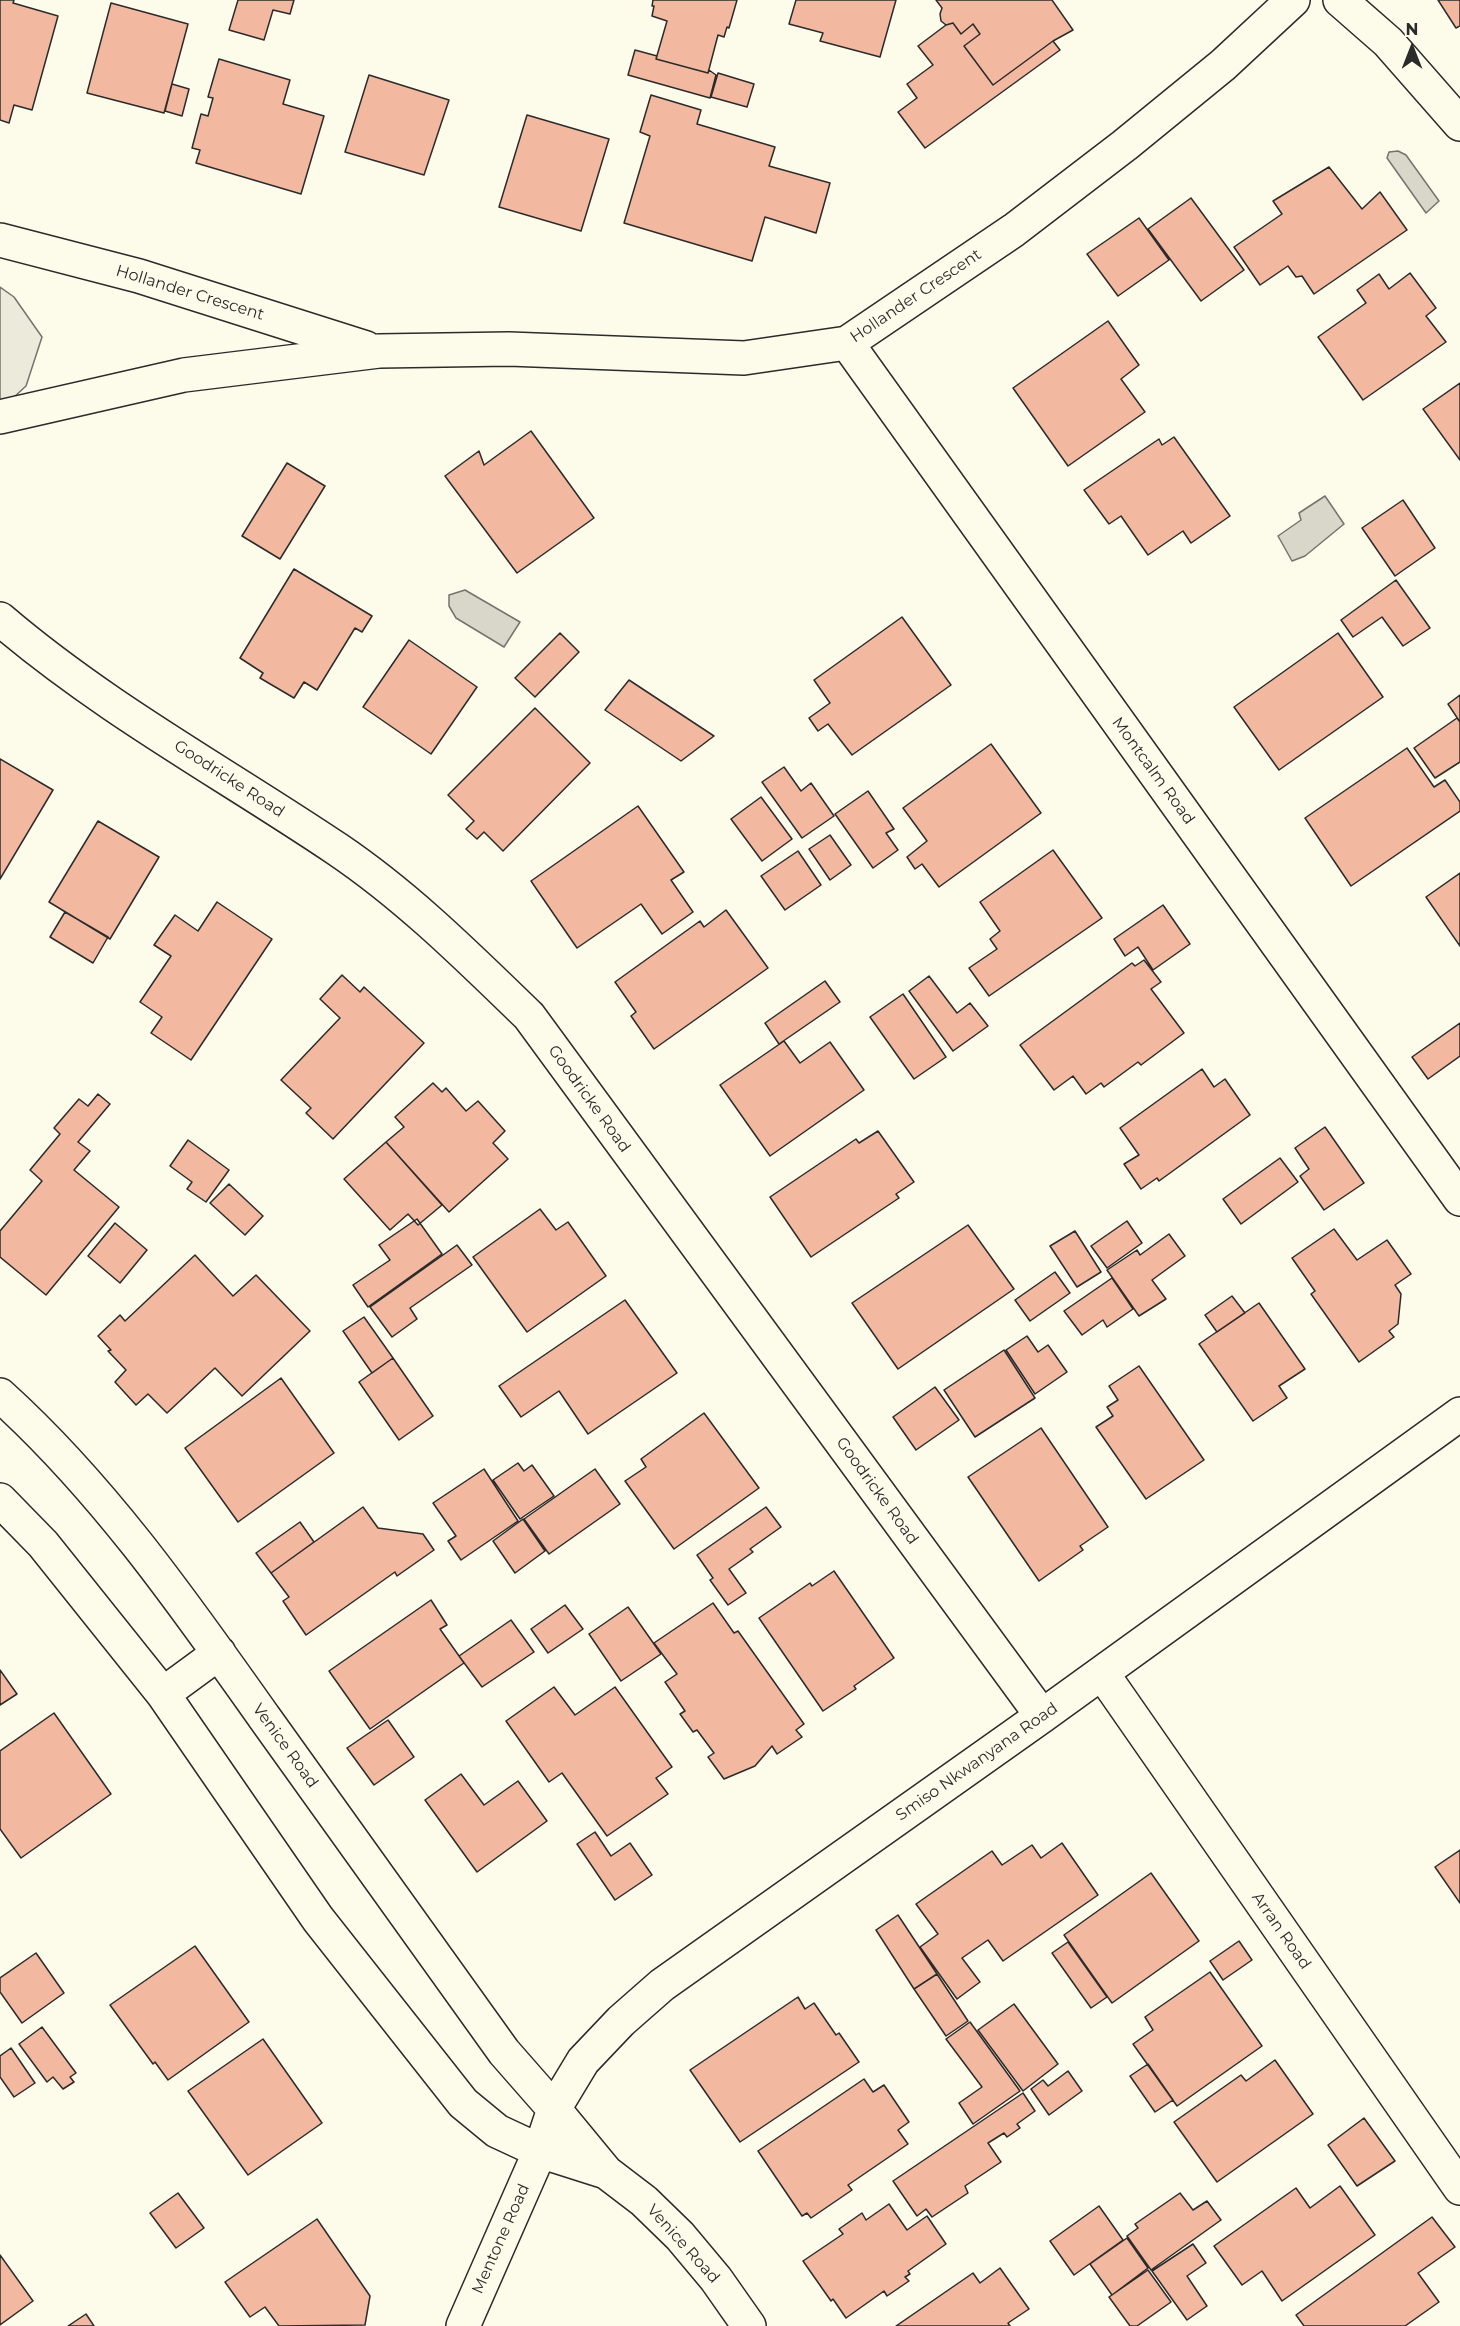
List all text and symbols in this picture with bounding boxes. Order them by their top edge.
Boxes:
north arrow [1382,18,1442,78]
text: N [1406,20,1418,39]
street label: Hollander Crescent [847,245,985,347]
street label: Hollander Crescent [114,261,266,325]
street label: Montcalm Road [1108,714,1198,828]
street label: Goodricke Road [170,736,288,822]
street label: Goodricke Road [544,1042,634,1156]
street label: Goodricke Road [832,1434,922,1548]
street label: Smiso Nkwanyana Road [892,1699,1062,1825]
street label: Venice Road [248,1700,322,1792]
street label: Arran Road [1247,1889,1315,1973]
street label: Mentone Road [468,2181,534,2297]
street label: Venice Road [643,2201,723,2287]

